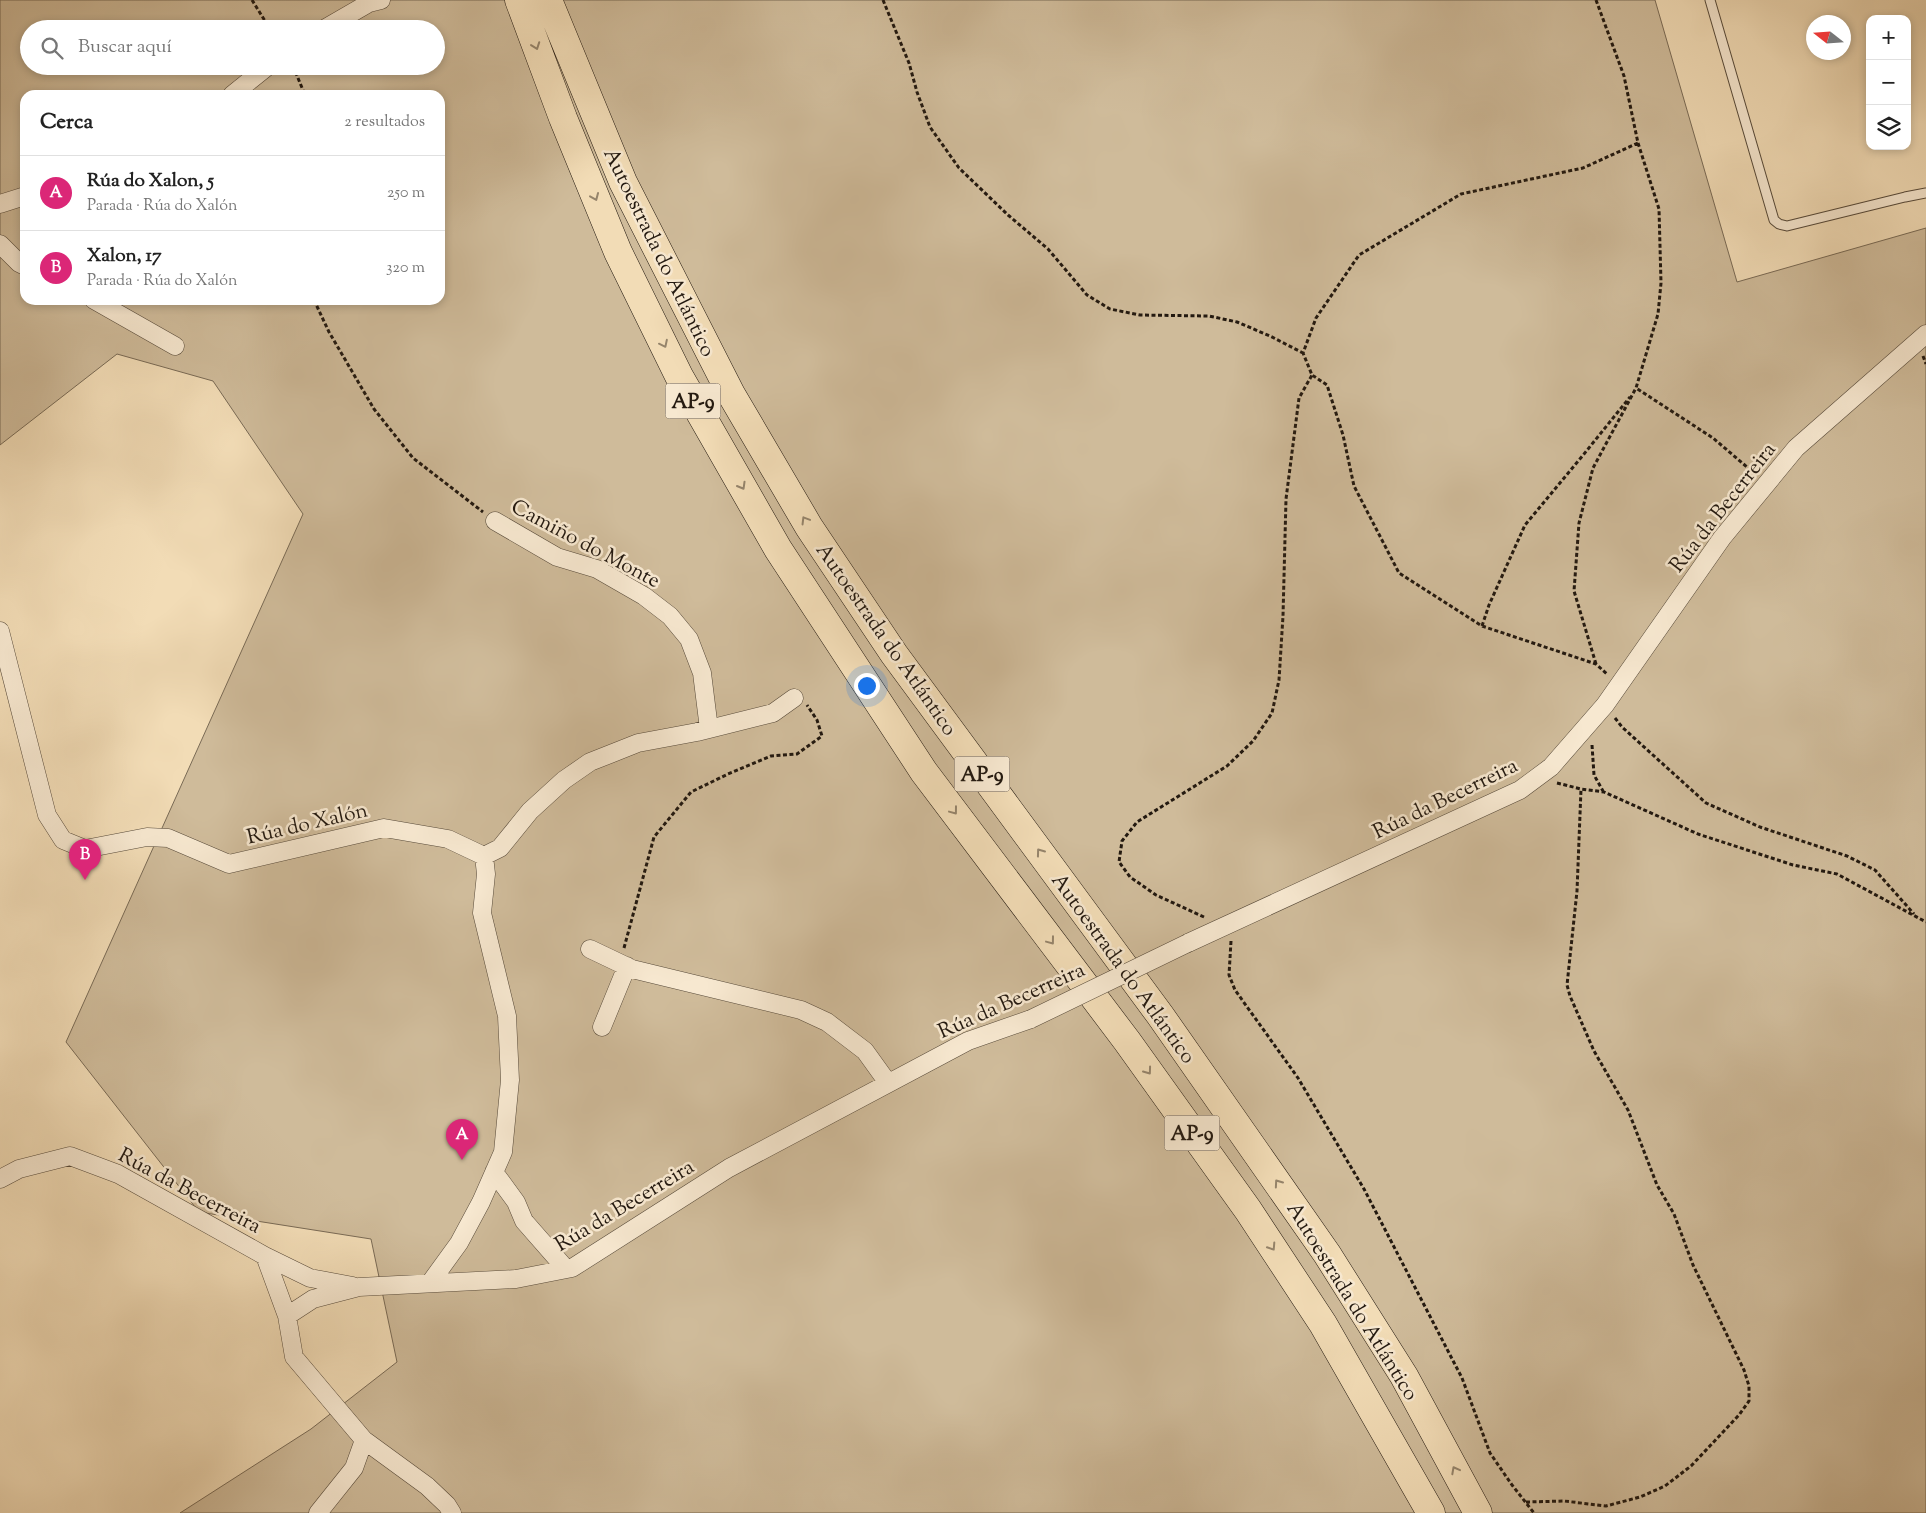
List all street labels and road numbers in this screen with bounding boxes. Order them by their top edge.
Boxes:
street label: Autoestrada do Atlántico [595,143,722,362]
road number: AP-9 [666,384,720,418]
street label: Rúa da Becerreira [1663,436,1784,580]
street label: Camiño do Monte [505,493,665,597]
street label: Autoestrada do Atlántico [807,538,963,743]
street label: Rúa da Becerreira [1368,752,1524,848]
road number: AP-9 [954,756,1010,792]
street label: Rúa do Xalón [244,796,371,853]
street label: Autoestrada do Atlántico [1043,868,1202,1071]
street label: Rúa da Becerreira [934,956,1090,1048]
road number: AP-9 [1164,1116,1220,1150]
street label: Rúa da Becerreira [112,1141,266,1242]
street label: Rúa da Becerreira [550,1153,701,1260]
street label: Autoestrada do Atlántico [1278,1197,1425,1407]

